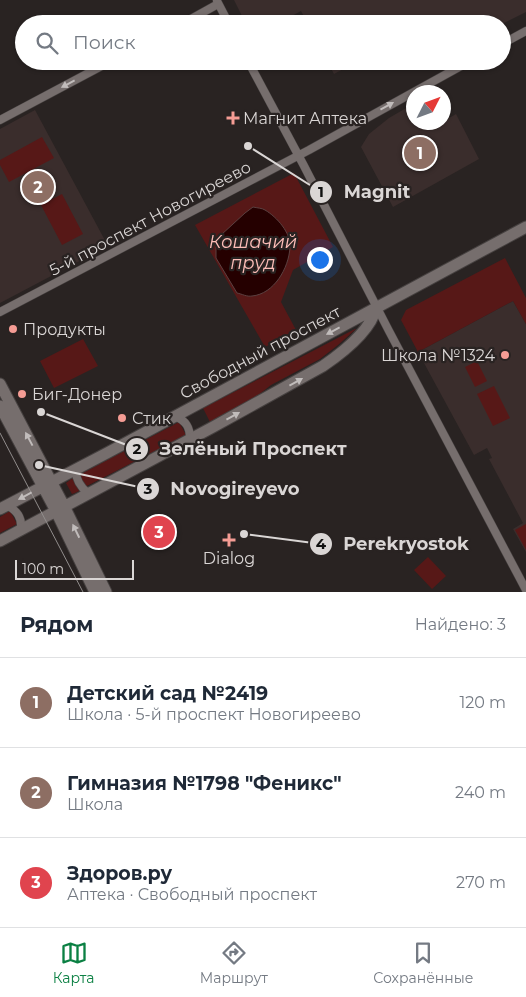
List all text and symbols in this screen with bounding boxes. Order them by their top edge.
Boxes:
search box [15,15,511,70]
icon: search [33,29,61,57]
text: Поиск [73,31,136,54]
one-way arrow [60,80,75,88]
north arrow [406,85,451,130]
one-way arrow [379,102,394,110]
place label: Магнит Аптека [243,109,367,128]
marker: Магнит Аптека [227,112,239,124]
pin: 1 [404,134,436,172]
street label: 5-й проспект Новогиреево [46,157,254,280]
pin: 2 [22,168,54,206]
callout: Magnit [309,175,421,208]
text: Magnit [344,181,410,203]
text: 1 [318,182,324,201]
water label: Кошачий пруд [209,231,297,274]
your location [307,247,333,273]
street label: Свободный проспект [177,302,344,403]
place label: Продукты [23,320,106,339]
marker: Продукты [7,323,19,335]
one-way arrow [326,327,341,335]
place label: Школа №1324 [381,346,495,365]
marker: Школа №1324 [499,349,511,361]
one-way arrow [288,378,303,386]
place label: Биг-Донер [32,385,122,404]
marker: Биг-Донер [16,388,28,400]
place label: Стик [132,409,172,428]
marker: Стик [116,412,128,424]
one-way arrow [226,412,240,420]
one-way arrow [25,432,33,446]
callout: Зелёный Проспект [125,433,357,466]
text: Зелёный Проспект [158,438,347,460]
text: 2 [133,439,142,458]
callout: Novogireyevo [135,472,310,505]
text: Novogireyevo [170,478,300,500]
text: 3 [143,479,153,498]
one-way arrow [18,492,32,500]
pin: 3 [143,513,175,551]
one-way arrow [72,524,80,538]
callout: Perekryostok [309,528,479,561]
text: Perekryostok [343,533,469,555]
marker: Dialog [223,534,235,546]
text: 4 [316,534,327,553]
place label: Dialog [203,549,255,568]
scale bar [15,557,134,580]
text: 100 m [22,560,64,578]
text: Рядом [20,612,93,637]
text: Найдено: 3 [415,615,506,634]
text: Детский сад №2419 [67,682,268,705]
text: 1 [33,693,39,712]
text: 120 m [459,693,506,712]
text: Школа · 5-й проспект Новогиреево [67,705,361,724]
text: Гимназия №1798 "Феникс" [67,772,342,795]
text: 2 [31,783,41,802]
text: 240 m [455,783,506,802]
text: Школа [67,795,123,814]
text: Здоров.ру [67,862,172,885]
text: 3 [31,873,41,892]
text: 270 m [456,873,506,892]
text: Аптека · Свободный проспект [67,885,317,904]
tab: Карта [53,939,95,987]
tab: Маршрут [200,939,268,987]
tab: Сохранённые [373,939,473,987]

